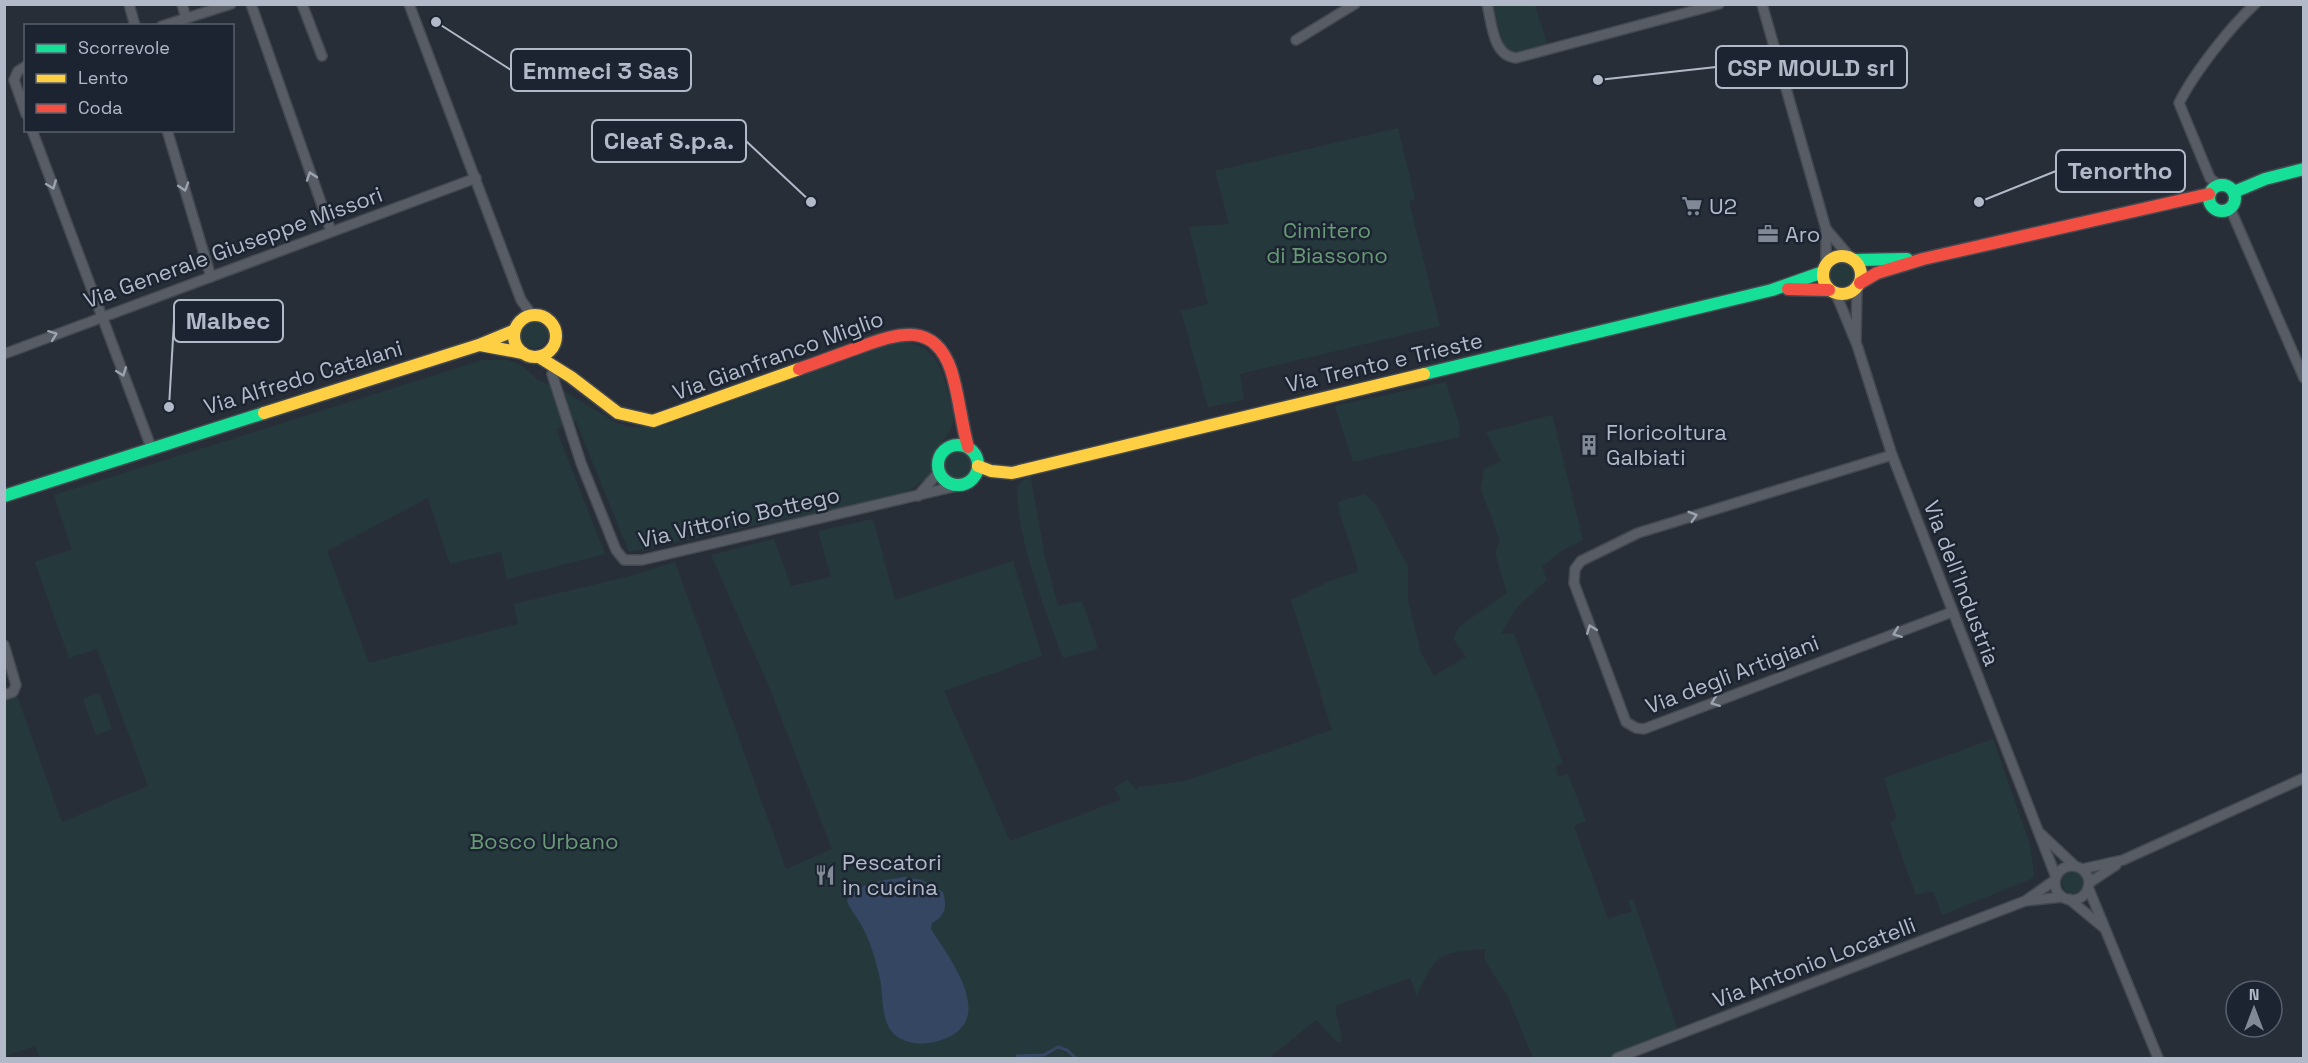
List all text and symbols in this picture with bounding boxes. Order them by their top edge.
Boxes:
legend [24,24,234,132]
text: Scorrevole [78,36,170,59]
callout: CSP MOULD srl [1716,46,1907,88]
callout: Emmeci 3 Sas [511,49,691,91]
text: CSP MOULD srl [1727,52,1895,83]
text: Emmeci 3 Sas [523,55,679,86]
text: Lento [78,66,128,89]
text: Coda [78,96,123,119]
callout: Cleaf S.p.a. [592,120,746,162]
text: Cleaf S.p.a. [604,125,734,156]
callout: Tenortho [2056,150,2185,192]
text: Tenortho [2067,155,2173,186]
one-way arrow [306,171,319,182]
one-way arrow [45,179,58,190]
street label: Via Generale Giuseppe Missori [80,180,386,314]
one-way arrow [177,181,189,191]
place label: U2 [1709,192,1737,220]
supermarket icon: U2 [1680,194,1704,218]
park label: Cimitero di Biassono [1266,216,1388,269]
place label: Aro [1785,220,1820,248]
office icon: Aro [1756,222,1780,246]
callout: Malbec [174,300,283,342]
street label: Via Gianfranco Miglio [669,304,887,406]
text: Malbec [186,305,270,336]
street label: Via Trento e Trieste [1283,326,1485,398]
one-way arrow [47,330,58,343]
street label: Via Alfredo Catalani [200,333,406,421]
one-way arrow [115,366,128,376]
place label: Floricoltura Galbiati [1606,418,1727,471]
building icon: Floricoltura Galbiati [1577,433,1601,457]
street label: Via Vittorio Bottego [636,480,842,554]
street label: Via dell'Industria [1918,496,2007,670]
one-way arrow [1687,511,1698,523]
one-way arrow [1586,624,1598,635]
one-way arrow [1892,626,1903,638]
street label: Via degli Artigiani [1641,628,1823,720]
one-way arrow [1710,695,1721,707]
park label: Bosco Urbano [470,827,619,855]
place label: Pescatori in cucina [842,848,942,901]
restaurant icon: Pescatori in cucina [813,863,837,887]
street label: Via Antonio Locatelli [1709,910,1919,1014]
north arrow [2224,979,2284,1039]
text: N [2249,984,2259,1005]

